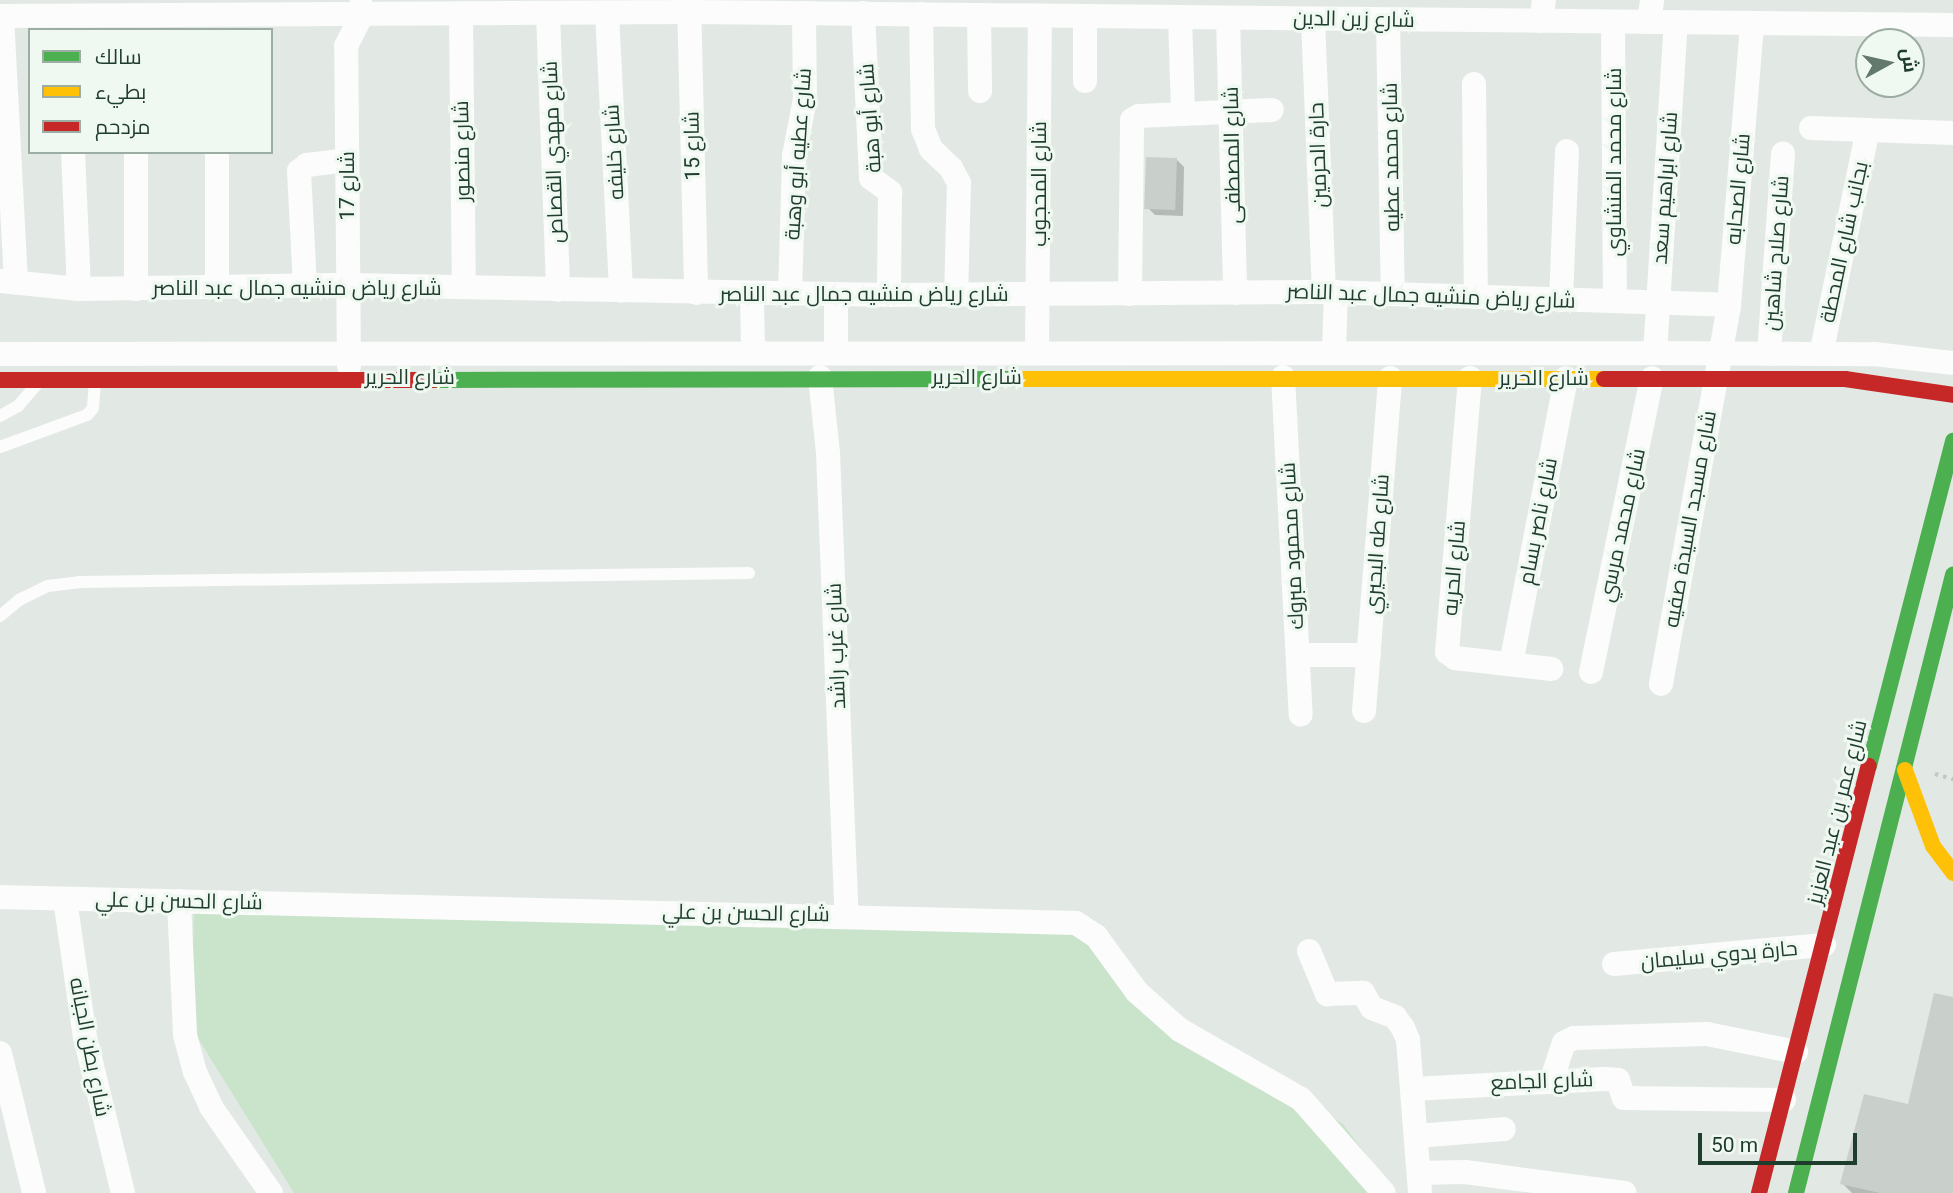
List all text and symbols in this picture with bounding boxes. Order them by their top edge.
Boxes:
street label: شارع زين الدين [1293,5,1415,33]
legend [28,28,273,154]
north arrow [1855,28,1925,98]
text: سالك [95,45,142,69]
text: ش [1896,47,1922,74]
street label: شارع مهدي القصاص [537,60,569,244]
street label: شارع أبو هبة [854,62,886,174]
street label: شارع عطيه أبو وهبة [779,67,817,241]
street label: شارع محمد المنشاوي [1601,68,1627,256]
text: بطيء [95,80,146,104]
street label: شارع محمد عطيه [1377,82,1405,232]
street label: شارع المصطفى [1218,86,1246,224]
street label: شارع منصور [449,100,475,202]
street label: حارة الحرمين [1304,102,1332,208]
street label: شارع خليفه [599,104,629,200]
street label: شارع 15 [679,111,705,181]
street label: شارع ابراهيم سعد [1647,111,1683,265]
text: مزدحم [95,115,150,139]
street label: شارع المحجوب [1026,121,1052,247]
street label: شارع الصحابه [1721,132,1755,246]
street label: شارع 17 [334,151,360,221]
street label: بجانب شارع المحطة [1815,159,1873,325]
street label: شارع صلاح شاهين [1758,174,1794,332]
street label: شارع رياض منشيه جمال عبد الناصر [152,275,442,301]
street label: شارع رياض منشيه جمال عبد الناصر [1286,278,1576,314]
street label: شارع رياض منشيه جمال عبد الناصر [719,281,1009,307]
street label: شارع الحرير [365,364,455,390]
street label: شارع الحرير [932,364,1022,390]
street label: شارع الحرير [1499,365,1589,391]
street label: شارع مسجد السيدة صفيه [1659,409,1721,629]
street label: شارع محمد مرسي [1593,446,1651,604]
street label: شارع ناصر بسام [1513,455,1563,587]
street label: شارع محمود مبروك [1275,462,1309,630]
street label: شارع طه البحيري [1360,473,1394,615]
street label: شارع الحريه [1437,519,1471,617]
street label: شارع غرب راشد [821,583,851,709]
street label: شارع عمر بن عبد العزيز [1802,717,1872,907]
street label: شارع الحسن بن علي [95,887,263,915]
street label: شارع الحسن بن علي [662,899,830,927]
street label: حارة بدوي سليمان [1639,936,1799,974]
street label: شارع بطن الجبانه [64,975,116,1119]
street label: شارع الجامع [1490,1067,1594,1095]
scale bar [1701,1120,1860,1164]
text: 50 m [1711,1133,1758,1157]

